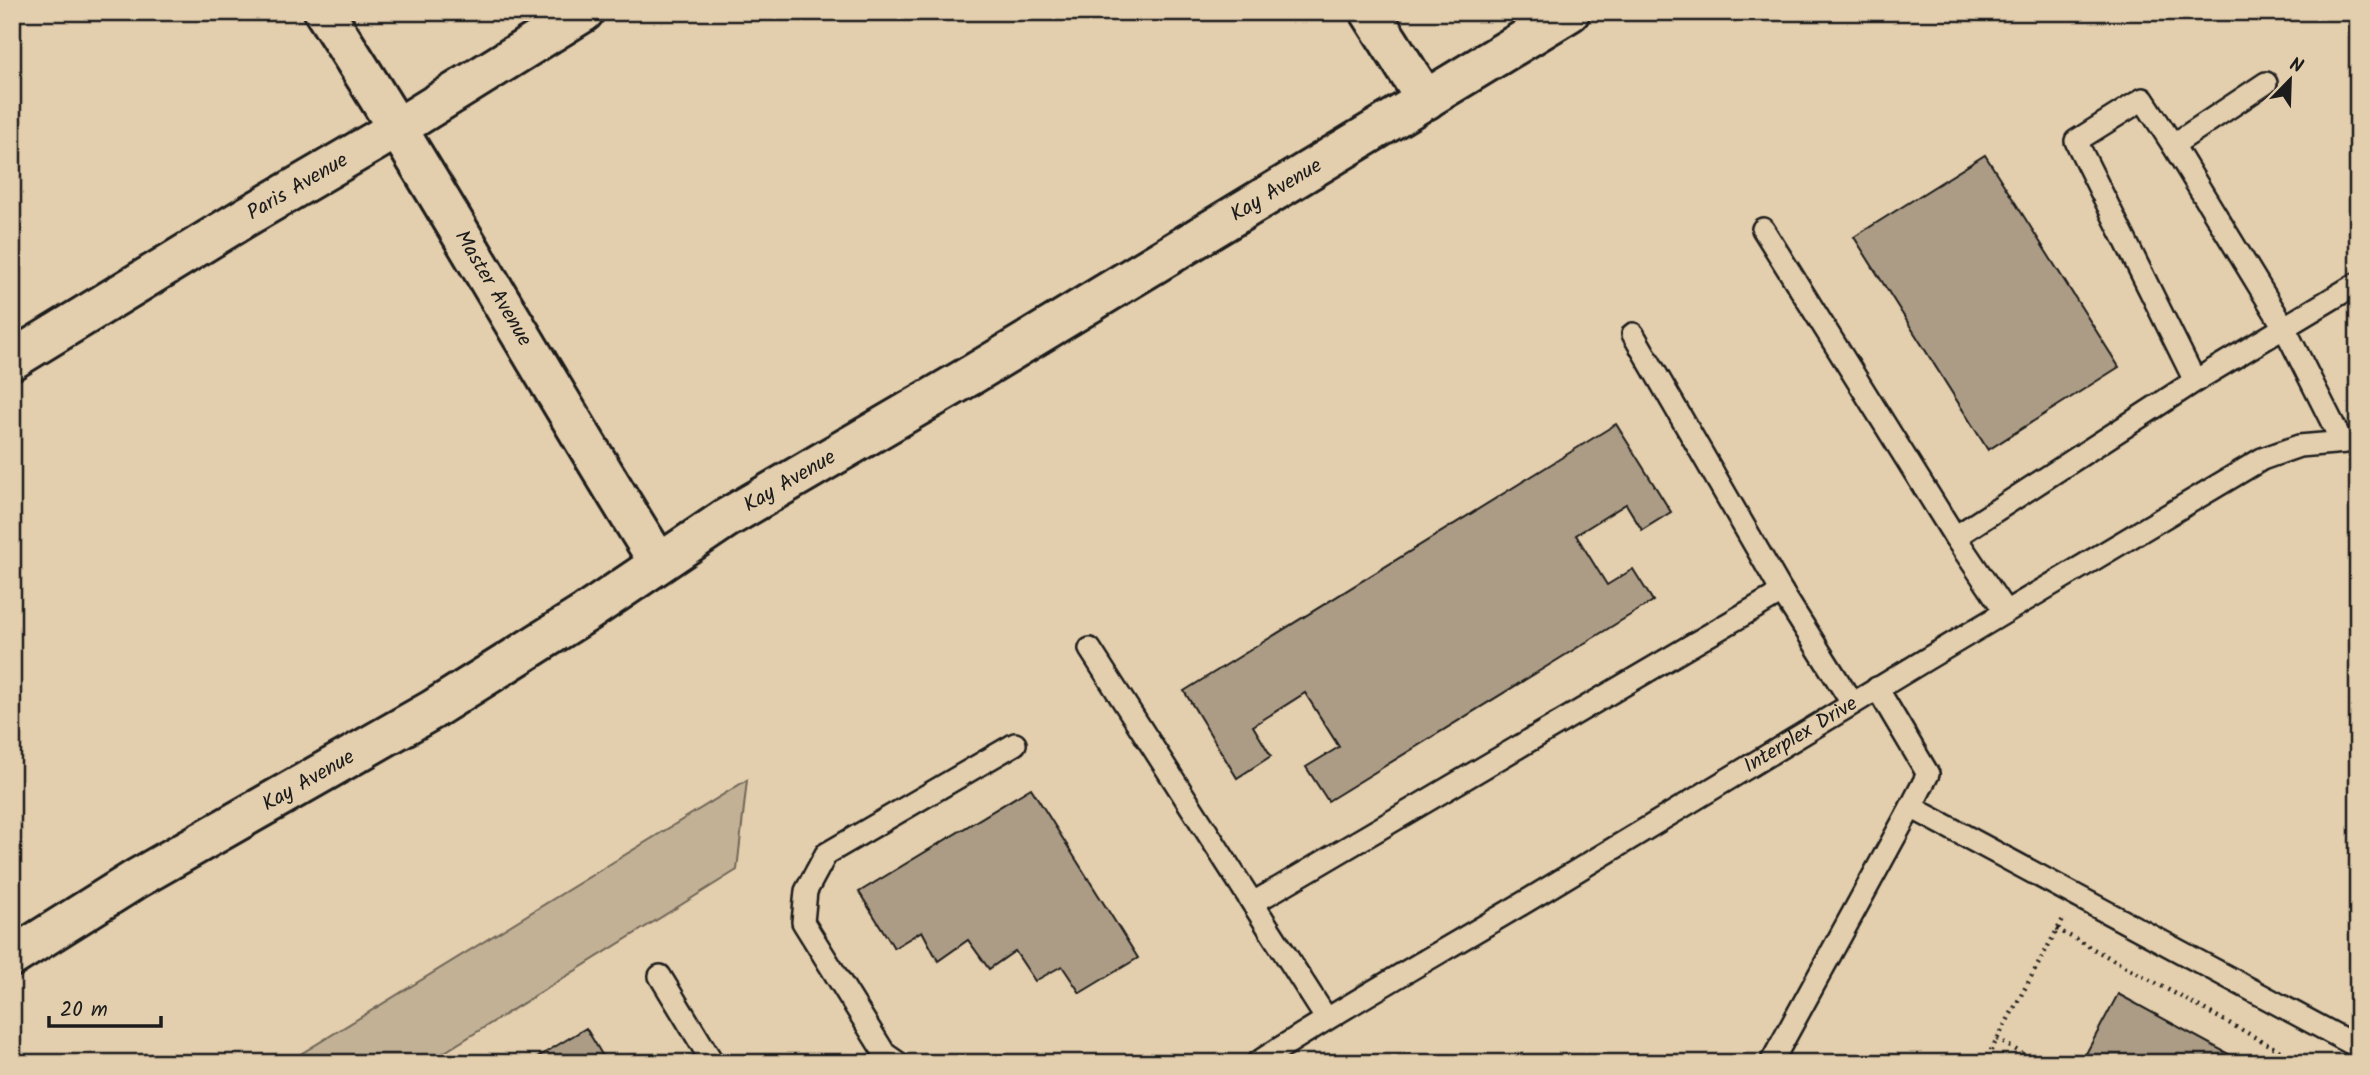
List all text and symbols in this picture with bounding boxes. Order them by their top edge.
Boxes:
north arrow [2254,46,2324,116]
text: N [2284,50,2307,82]
street label: Paris Avenue [241,144,355,229]
street label: Kay Avenue [1224,149,1329,231]
street label: Master Avenue [446,224,541,353]
street label: Kay Avenue [737,441,843,521]
street label: Interplex Drive [1737,687,1864,782]
street label: Kay Avenue [256,741,362,820]
scale bar [49,984,161,1028]
text: 20 m [60,994,108,1027]

